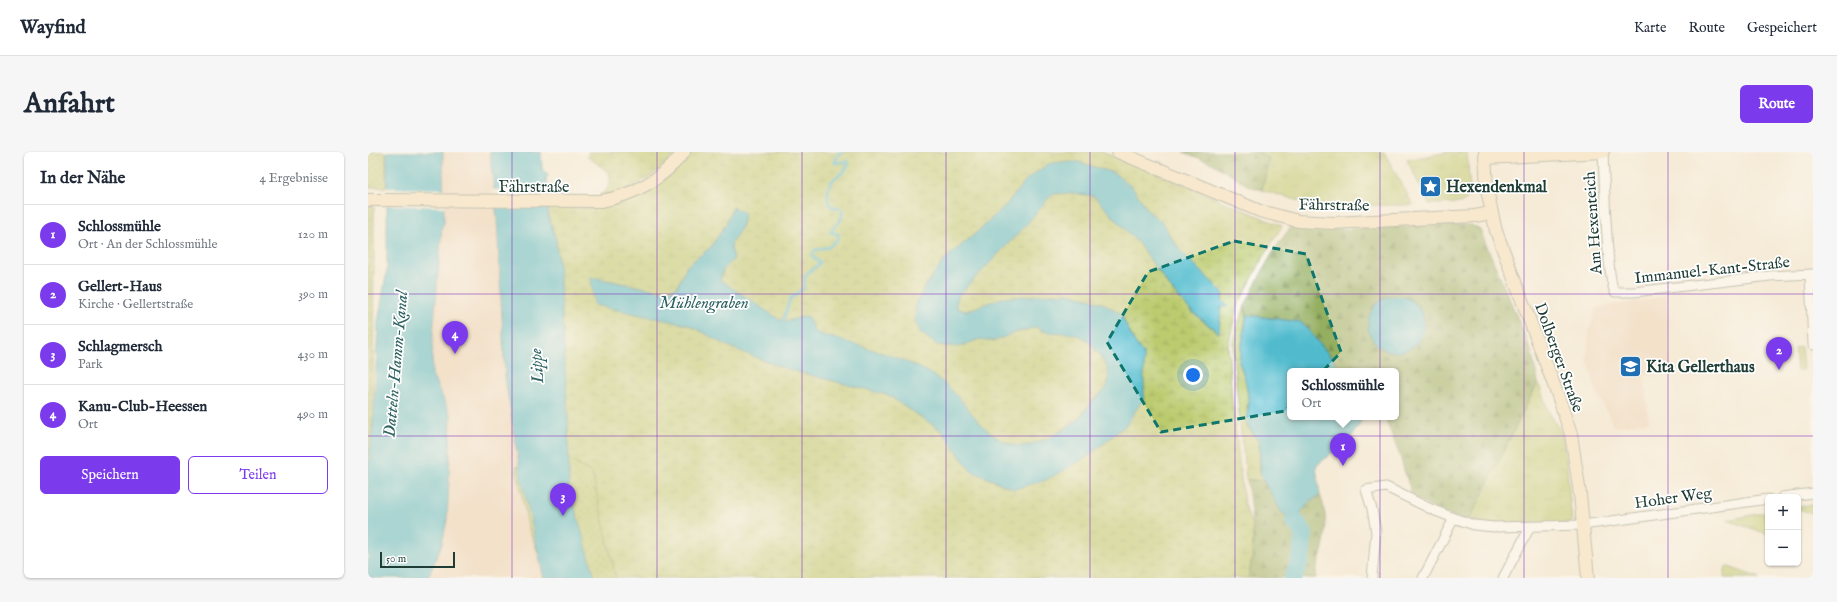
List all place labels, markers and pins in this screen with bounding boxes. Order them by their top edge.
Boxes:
place icon: Hexendenkmal [1417,173,1443,199]
place label: Hexendenkmal [1446,178,1548,198]
pin: 4 [442,321,468,354]
pin: 2 [1766,337,1792,370]
school or university icon: Kita Gellerthaus [1617,353,1643,379]
place label: Kita Gellerthaus [1646,358,1755,378]
pin: 1 [1330,433,1356,466]
pin: 3 [550,483,576,516]

